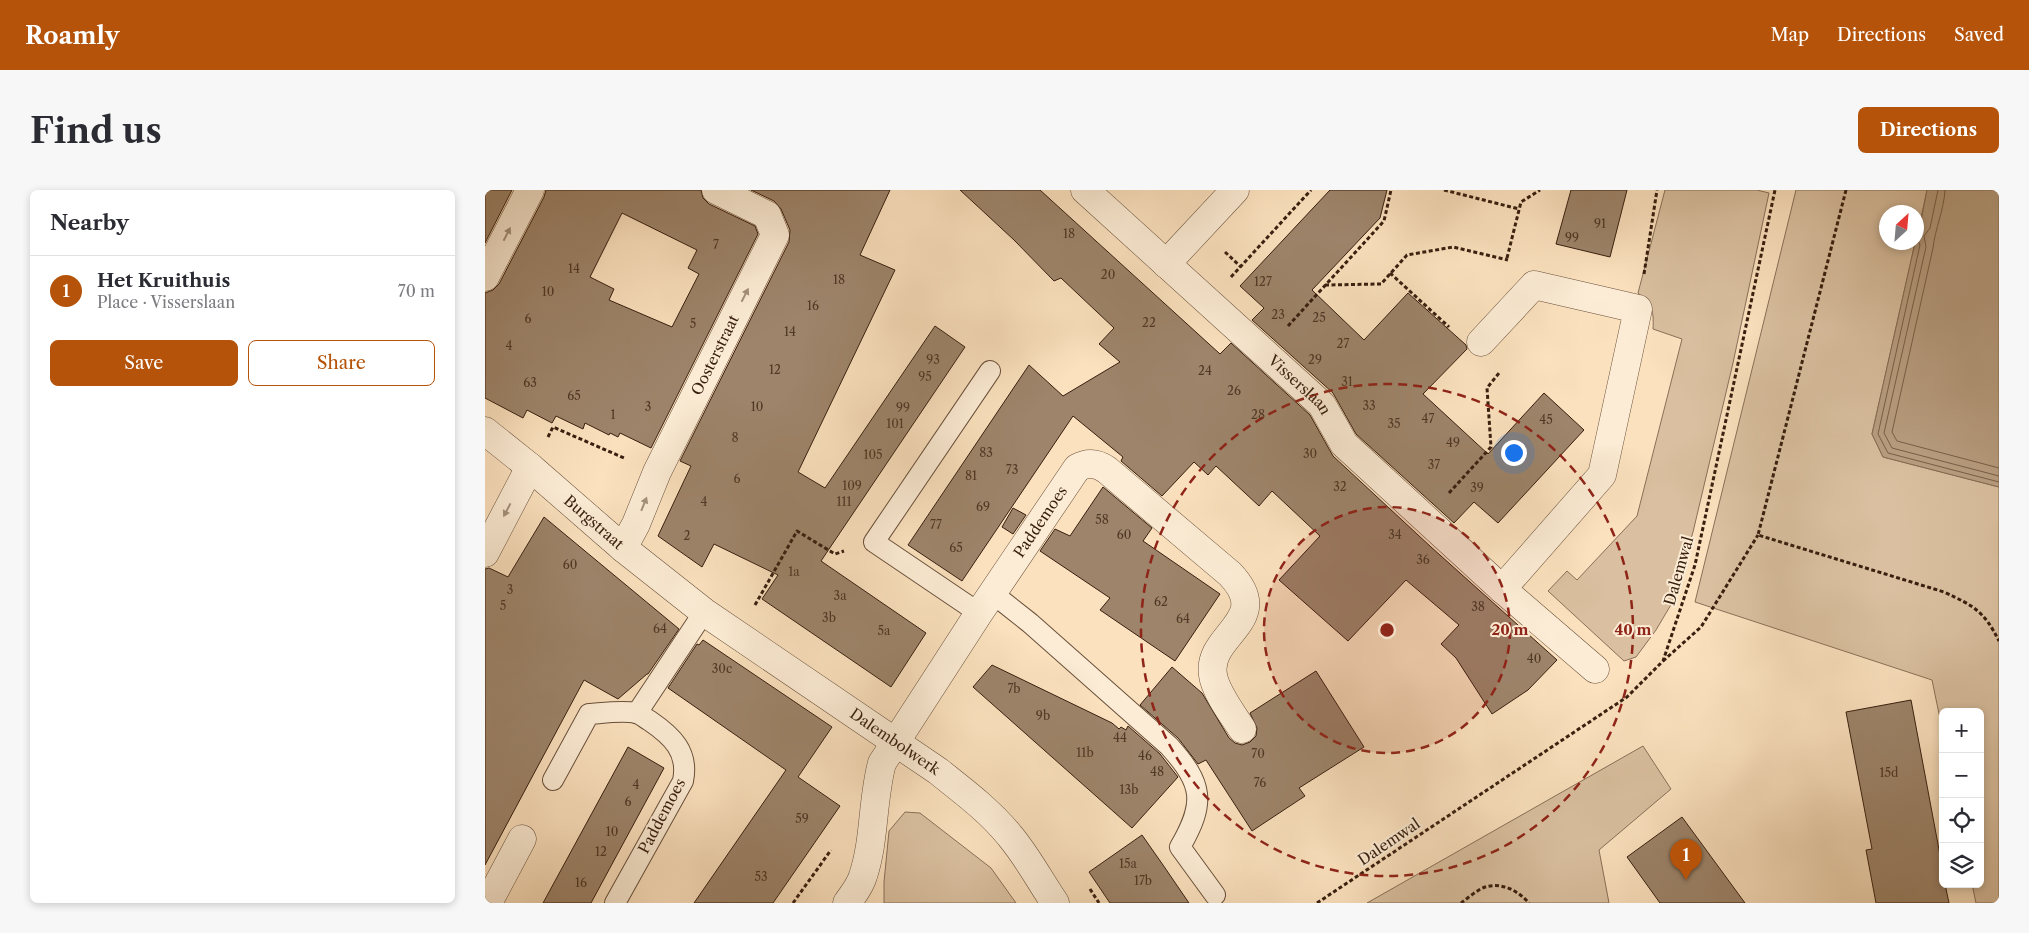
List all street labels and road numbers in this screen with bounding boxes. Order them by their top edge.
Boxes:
street label: Oosterstraat [687,311,743,398]
street label: Visserslaan [1264,350,1336,418]
street label: Paddemoes [1009,482,1071,561]
street label: Burgstraat [560,491,628,554]
street label: Dalemwal [1660,534,1698,608]
street label: Dalembolwerk [846,704,945,779]
street label: Paddemoes [634,775,689,857]
street label: Dalemwal [1354,814,1424,869]

